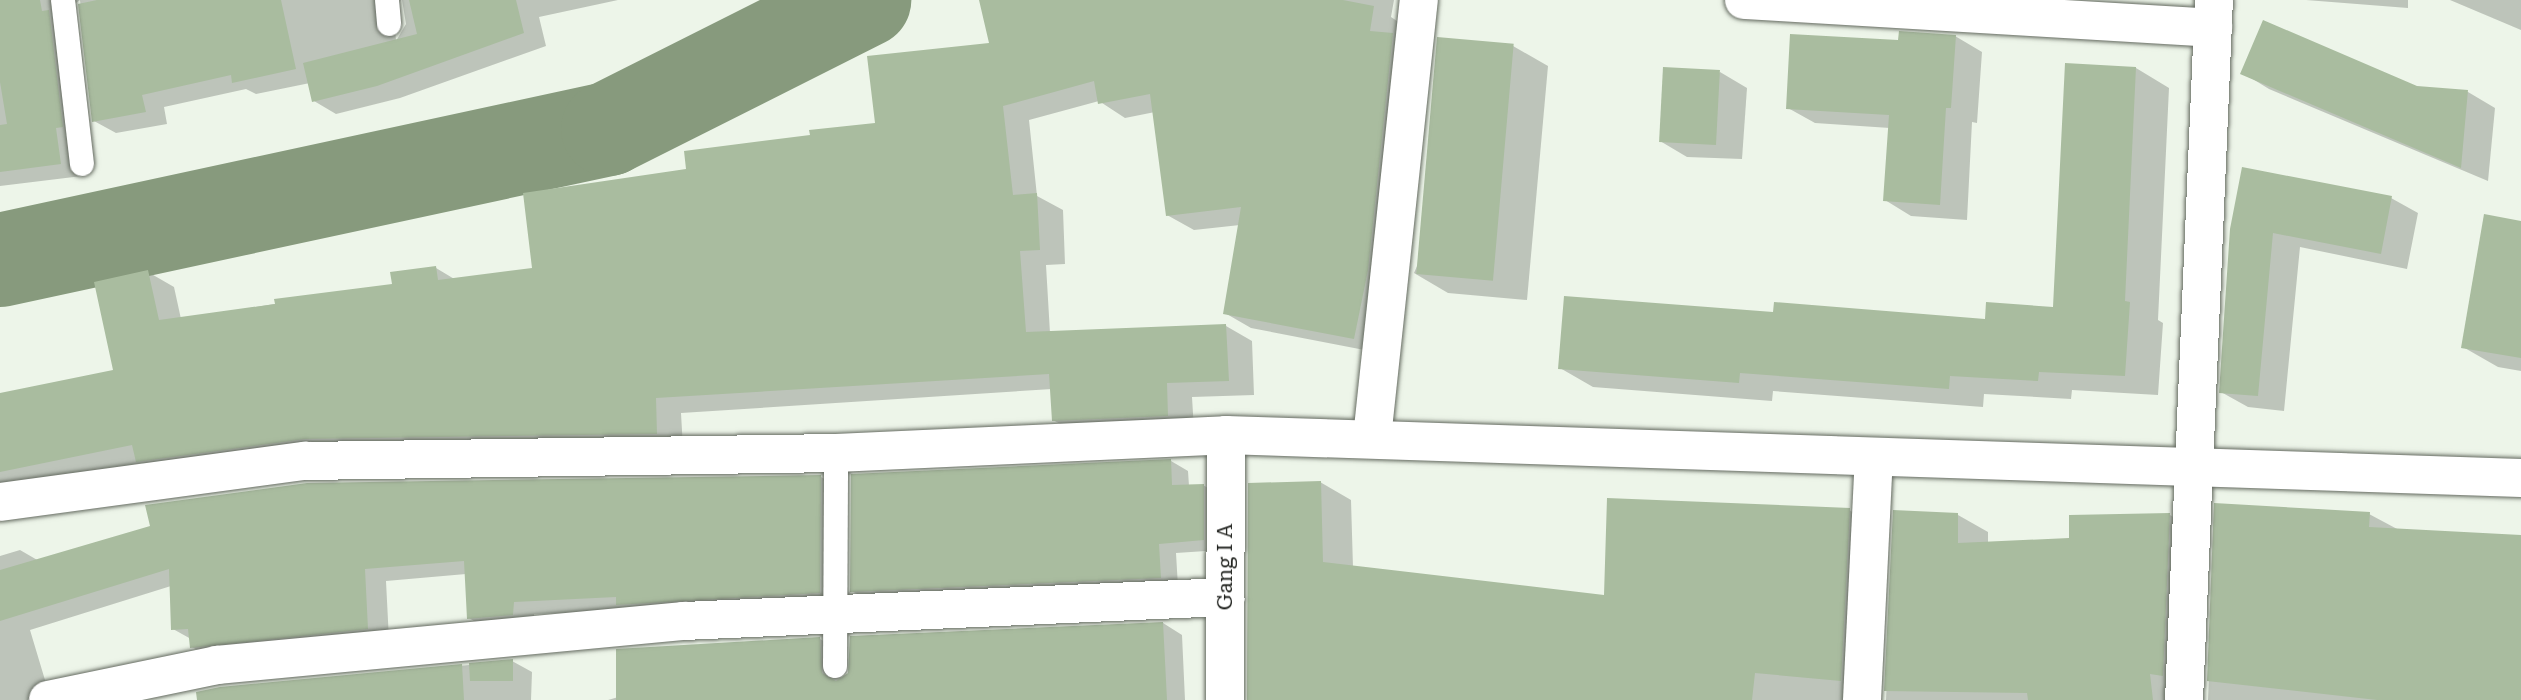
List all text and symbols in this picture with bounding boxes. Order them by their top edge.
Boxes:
street label: Gang I A [1212,524,1238,610]

